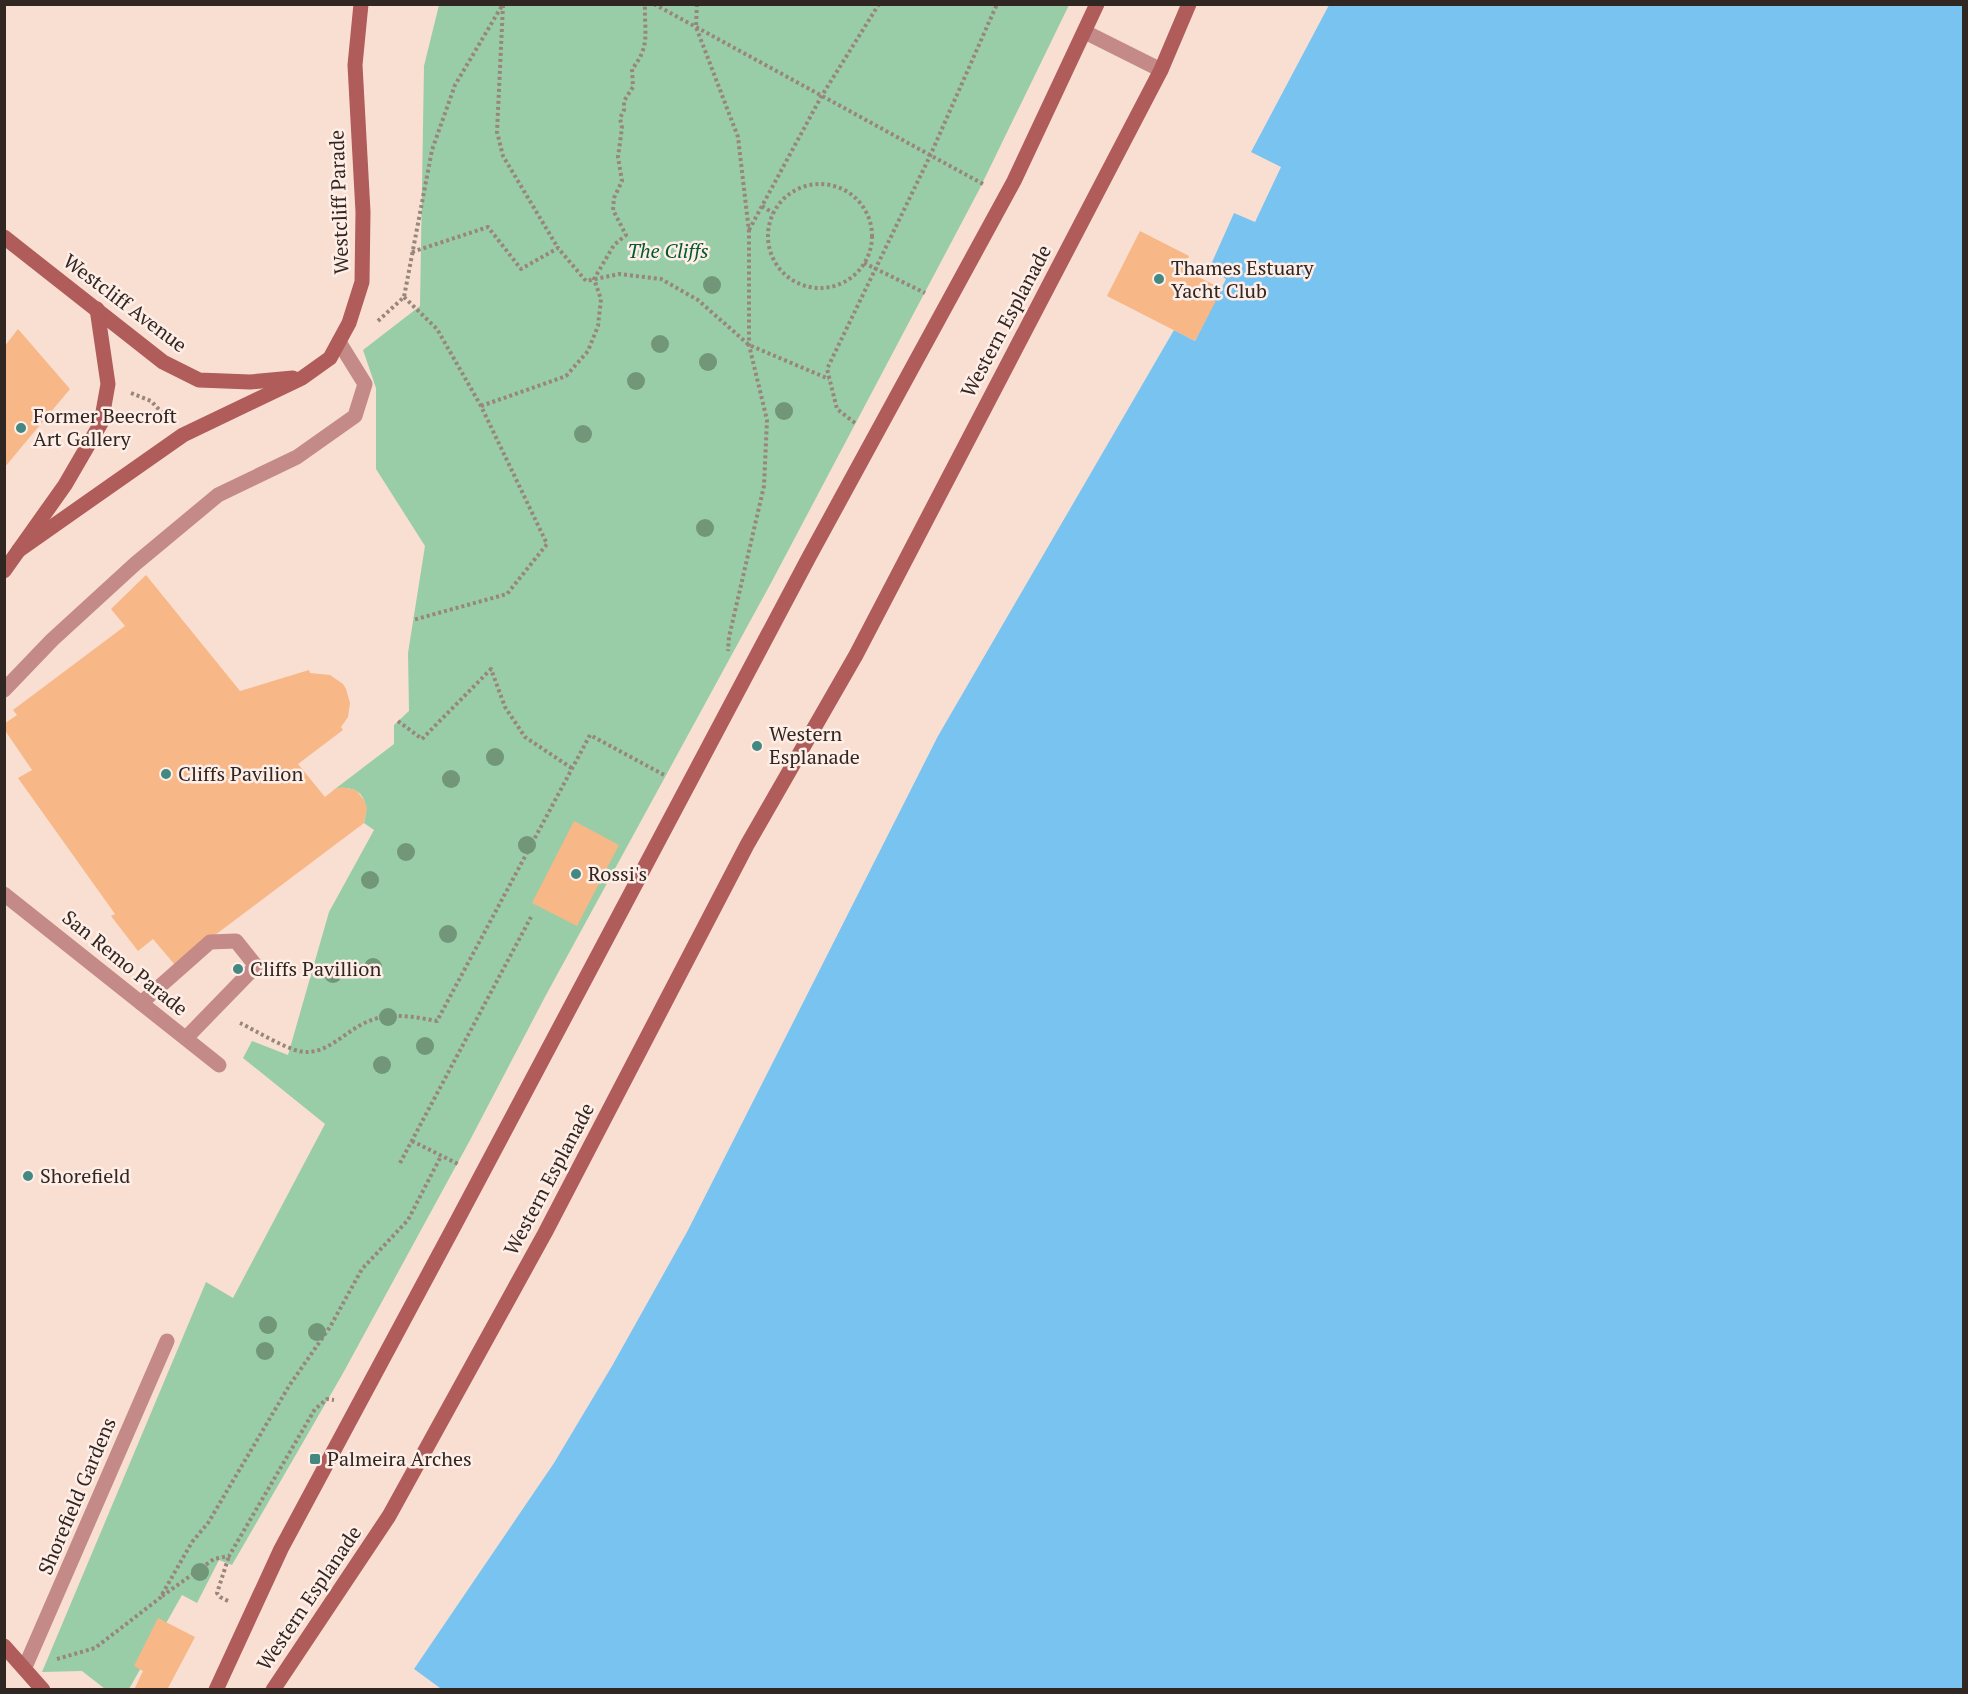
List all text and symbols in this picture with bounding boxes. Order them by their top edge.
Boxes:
street label: Westcliff Parade [322,129,355,275]
park label: The Cliffs [627,237,709,264]
street label: Western Esplanade [954,240,1057,402]
street label: Westcliff Avenue [58,247,193,358]
place label: Thames Estuary Yacht Club [1171,254,1314,304]
marker: Thames Estuary Yacht Club [1152,272,1166,286]
place label: Former Beecroft Art Gallery [33,402,178,452]
marker: Former Beecroft Art Gallery [14,421,28,435]
place label: Western Esplanade [769,720,860,770]
marker: Western Esplanade [750,739,764,753]
place label: Cliffs Pavilion [178,760,303,787]
marker: Cliffs Pavilion [159,767,173,781]
place label: Rossi's [588,860,647,887]
marker: Rossi's [569,867,583,881]
street label: San Remo Parade [57,904,194,1022]
place label: Cliffs Pavillion [250,955,381,982]
marker: Cliffs Pavillion [231,962,245,976]
street label: Western Esplanade [497,1098,600,1260]
place label: Shorefield [40,1162,130,1189]
marker: Shorefield [21,1169,35,1183]
street label: Shorefield Gardens [31,1413,122,1579]
place label: Palmeira Arches [327,1445,472,1472]
marker: Palmeira Arches [308,1452,322,1466]
street label: Western Esplanade [250,1520,367,1675]

